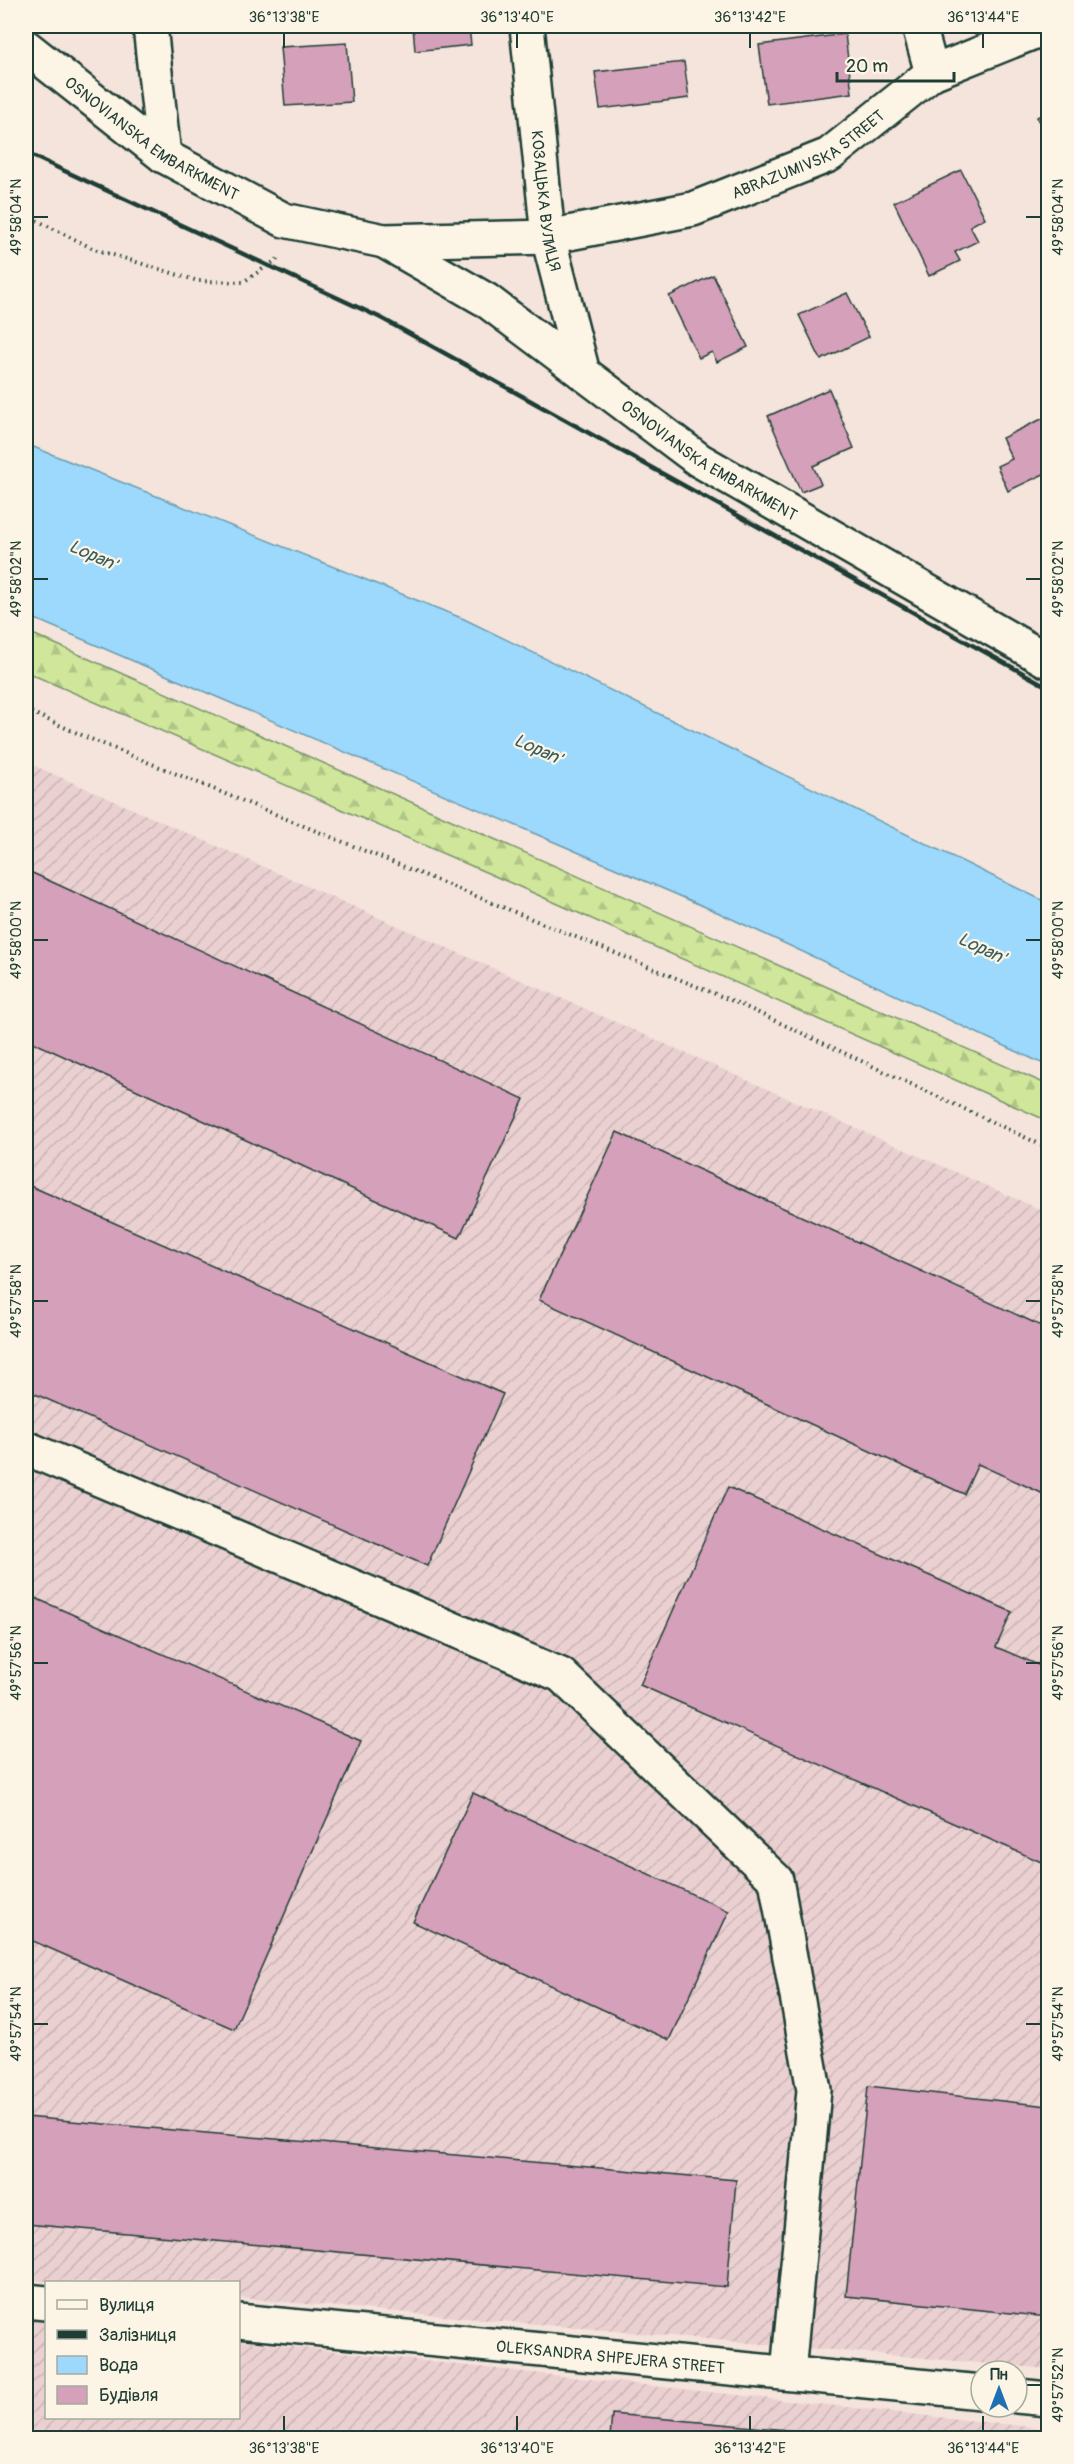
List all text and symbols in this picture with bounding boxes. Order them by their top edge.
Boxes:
text: 36°13'38"E [249,8,320,27]
text: 36°13'40"E [480,8,554,27]
text: 36°13'42"E [714,8,786,27]
text: 36°13'44"E [947,8,1019,27]
scale bar [837,45,954,83]
text: 20 m [846,55,888,78]
street label: OSNOVIANSKA EMBARKMENT [60,73,242,205]
street label: ABRAZUMIVSKA STREET [729,106,889,204]
street label: КОЗАЦЬКА ВУЛИЦЯ [526,130,565,274]
text: 49°58'04"N [7,179,26,255]
text: 49°58'04"N [1049,179,1068,255]
street label: OSNOVIANSKA EMBARKMENT [617,396,801,526]
water label: Lopan' [65,535,123,577]
text: 49°58'02"N [7,541,26,617]
text: 49°58'02"N [1049,541,1068,617]
water label: Lopan' [510,729,568,771]
text: 49°58'00"N [7,901,26,979]
text: 49°58'00"N [1049,901,1068,979]
water label: Lopan' [954,927,1012,970]
text: 49°57'58"N [7,1264,26,1338]
text: 49°57'58"N [1049,1264,1068,1338]
text: 49°57'56"N [7,1625,26,1701]
text: 49°57'56"N [1049,1625,1068,1701]
text: 49°57'54"N [7,1986,26,2062]
text: 49°57'54"N [1049,1986,1068,2062]
legend [45,2281,240,2419]
text: Вулиця [99,2294,154,2317]
text: Залізниця [99,2324,176,2347]
street label: OLEKSANDRA SHPEJERA STREET [495,2337,726,2378]
text: 49°57'52"N [1049,2348,1068,2422]
text: Вода [99,2354,138,2377]
north arrow [969,2359,1029,2419]
text: Пн [990,2365,1008,2385]
text: Будівля [99,2384,158,2407]
text: 36°13'38"E [249,2439,320,2458]
text: 36°13'40"E [480,2439,554,2458]
text: 36°13'42"E [714,2439,786,2458]
text: 36°13'44"E [947,2439,1019,2458]

